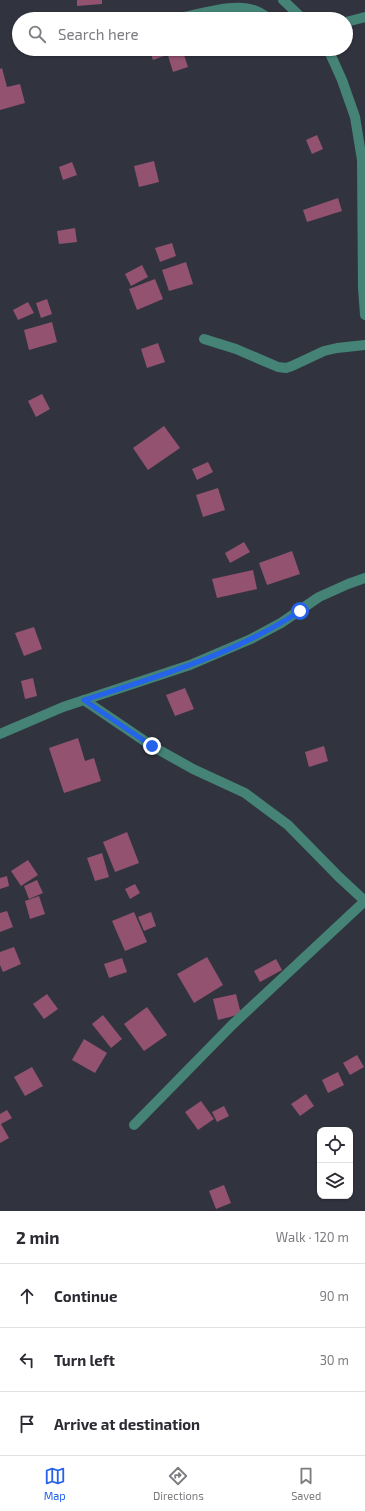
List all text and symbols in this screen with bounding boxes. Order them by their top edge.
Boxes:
search box [12,12,353,56]
icon: search [26,23,48,45]
text: Search here [58,25,139,43]
route start [291,602,309,620]
route end [143,737,161,755]
map controls [317,1127,353,1199]
button: locate [317,1127,353,1163]
button: layers [317,1163,353,1199]
text: 2 min [16,1227,59,1247]
text: Walk · 120 m [276,1229,349,1245]
icon: ahead [16,1285,38,1307]
text: Continue [54,1287,117,1305]
text: 90 m [319,1288,349,1304]
icon: left [16,1349,38,1371]
text: Turn left [54,1351,115,1369]
text: 30 m [320,1352,349,1368]
icon: arrive [16,1413,38,1435]
text: Arrive at destination [54,1415,200,1433]
tab: Map [44,1465,66,1502]
tab: Directions [153,1465,204,1502]
tab: Saved [291,1465,321,1502]

